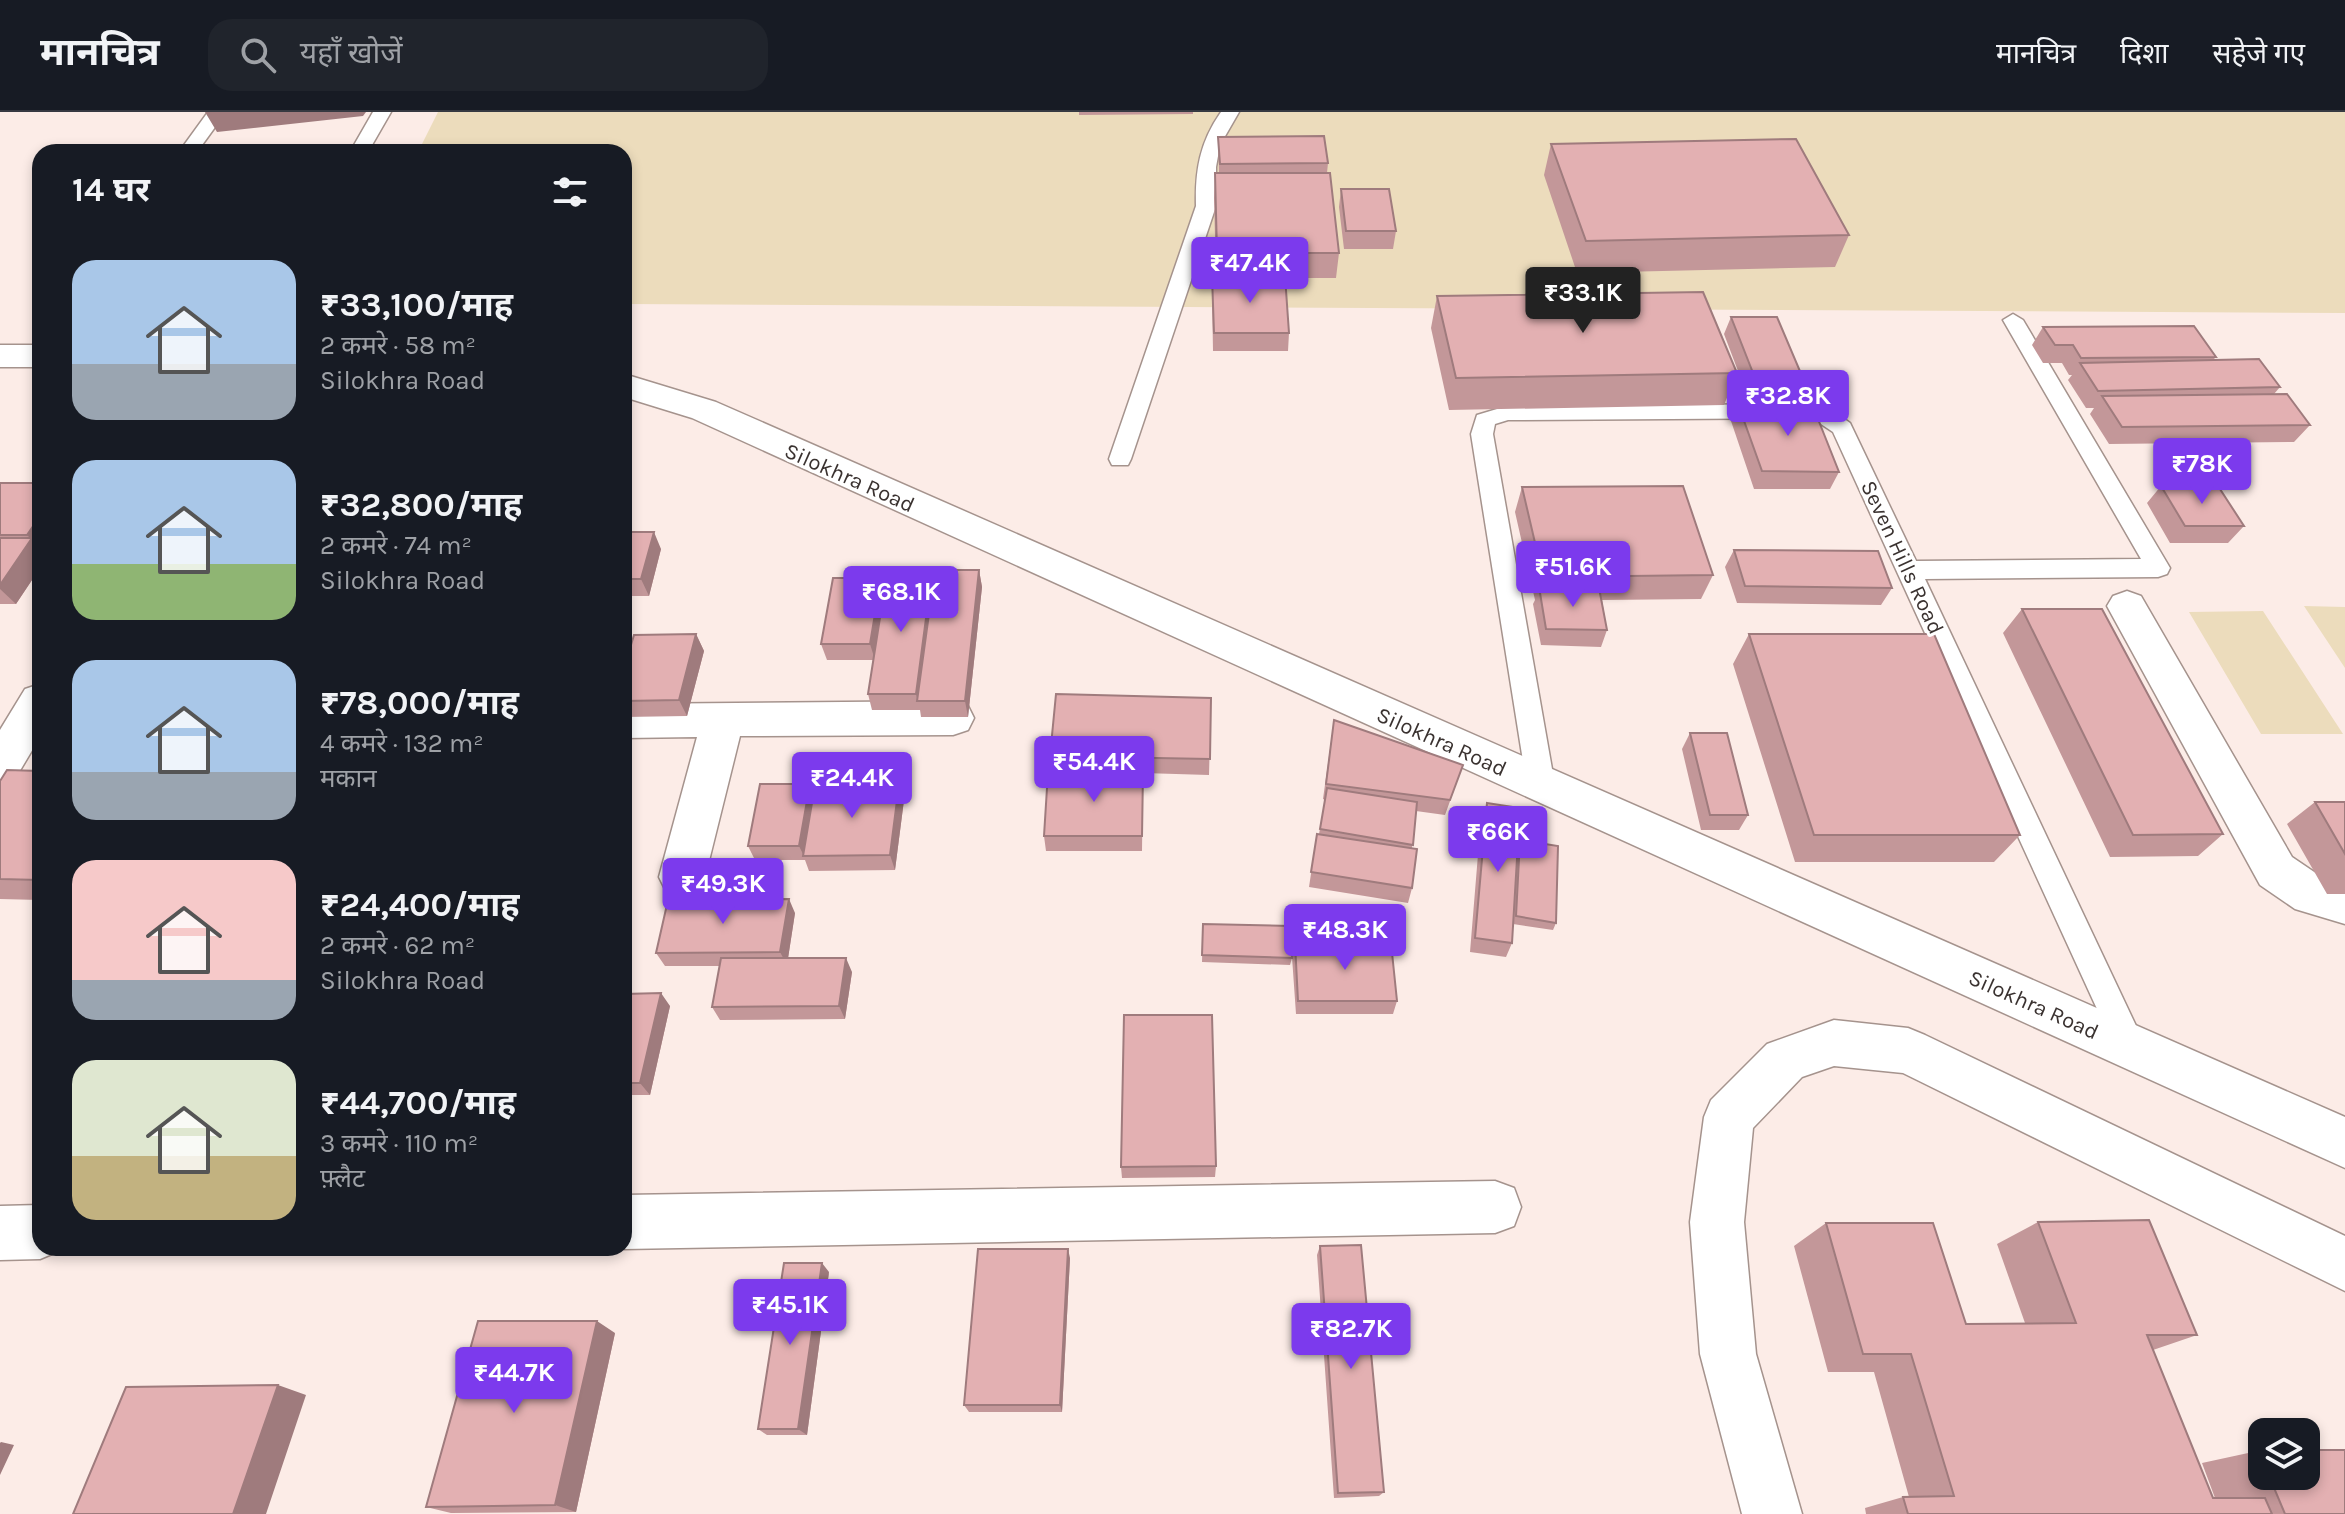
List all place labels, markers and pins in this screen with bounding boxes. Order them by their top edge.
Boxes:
pin: ₹47.4K [1185,237,1315,305]
pin: ₹33.1K [1518,267,1648,335]
pin: ₹32.8K [1723,370,1853,438]
pin: ₹78K [2155,438,2249,506]
pin: ₹51.6K [1508,541,1638,609]
pin: ₹68.1K [836,566,966,634]
pin: ₹54.4K [1029,736,1159,804]
pin: ₹24.4K [787,752,917,820]
pin: ₹66K [1451,806,1545,874]
pin: ₹49.3K [658,858,788,926]
pin: ₹48.3K [1280,904,1410,972]
pin: ₹45.1K [725,1279,855,1347]
pin: ₹82.7K [1286,1303,1416,1371]
pin: ₹44.7K [449,1347,579,1415]

